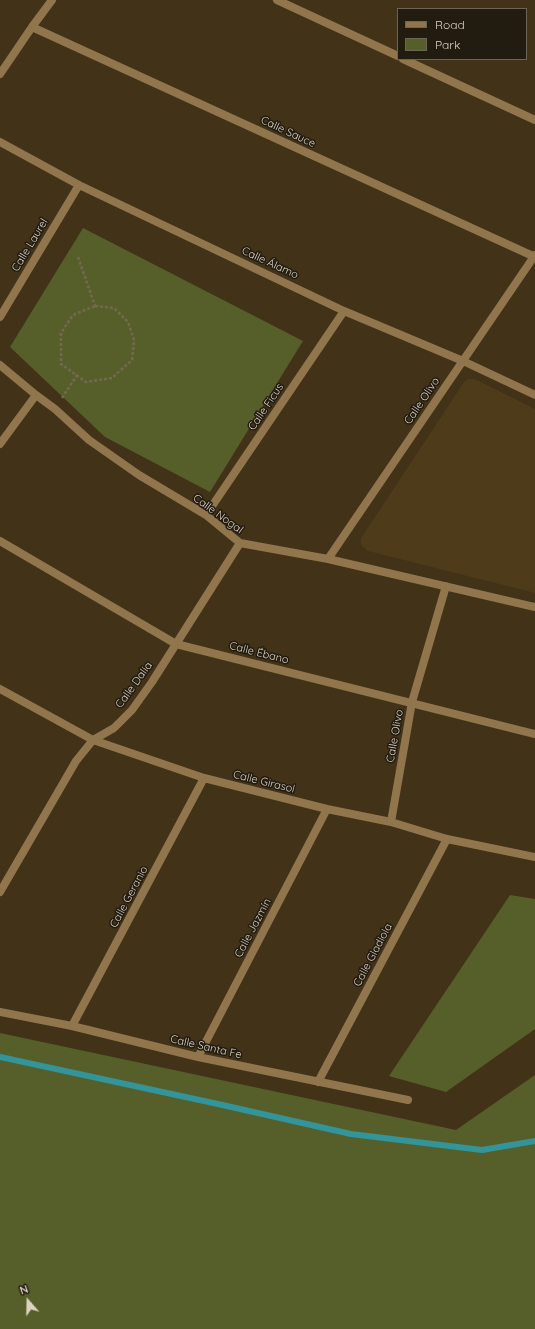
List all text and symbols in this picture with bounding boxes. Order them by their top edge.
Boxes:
legend [397,8,527,60]
text: Road [435,17,465,32]
text: Park [435,37,460,52]
street label: Calle Sauce [259,114,317,150]
street label: Calle Laurel [9,216,51,274]
street label: Calle Álamo [240,244,300,282]
street label: Calle Olivo [402,375,442,427]
street label: Calle Ficus [246,381,286,433]
street label: Calle Nogal [190,491,246,537]
street label: Calle Ébano [228,639,290,667]
street label: Calle Dalia [113,659,155,711]
street label: Calle Olivo [384,708,406,764]
street label: Calle Girasol [232,768,296,796]
street label: Calle Geranio [107,864,151,930]
street label: Calle Jazmín [232,896,274,960]
street label: Calle Gladiola [351,921,395,989]
street label: Calle Santa Fe [169,1032,243,1062]
north arrow [8,1281,48,1321]
text: N [18,1282,30,1298]

